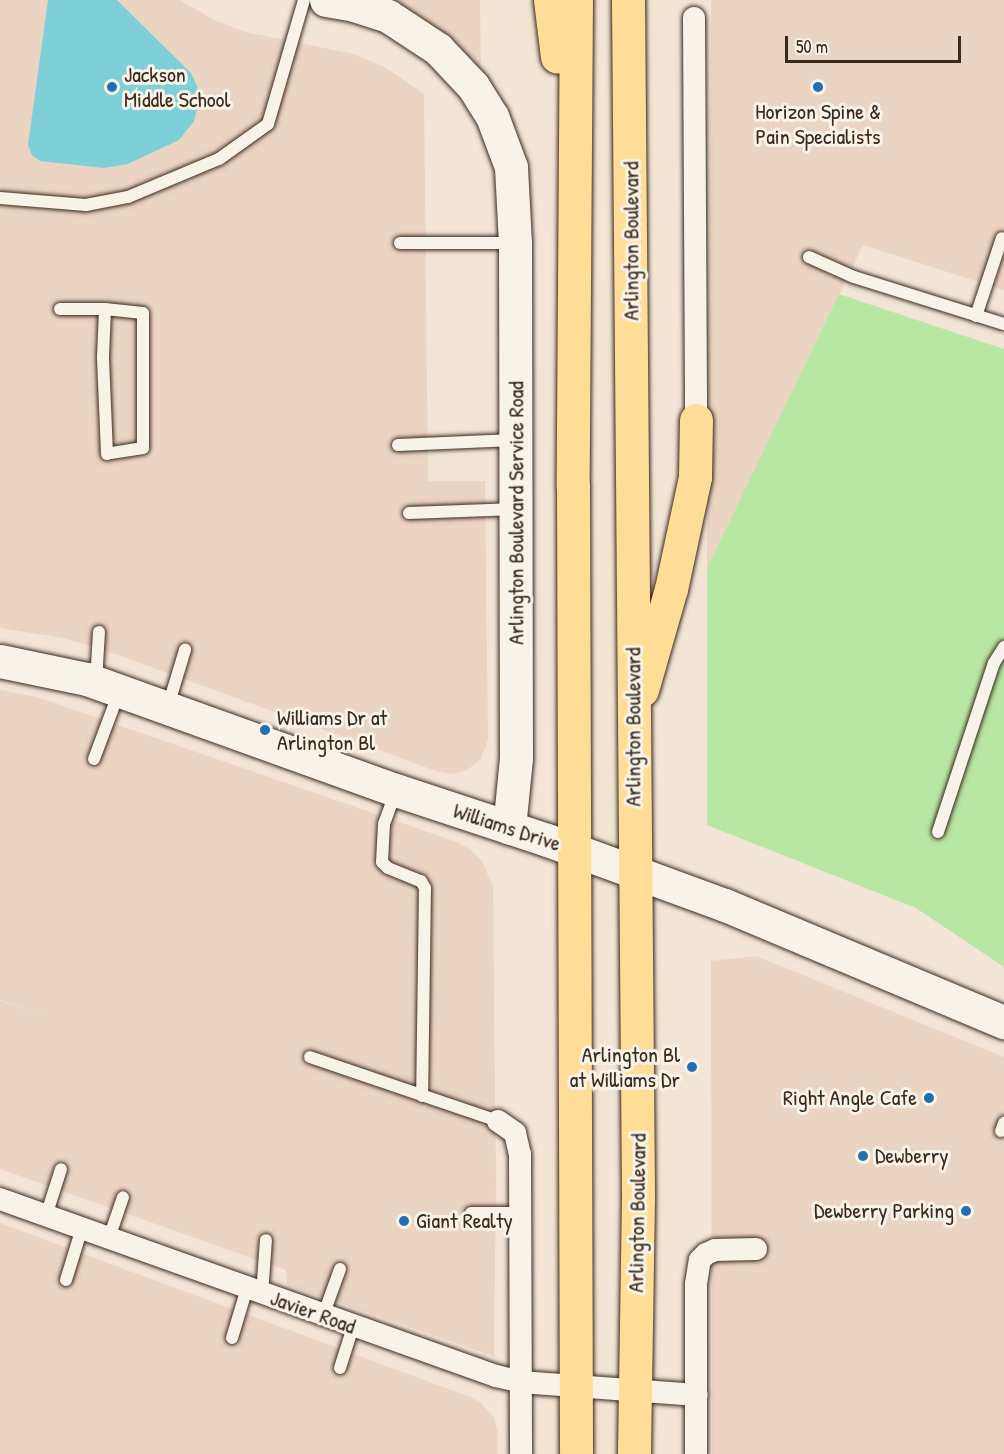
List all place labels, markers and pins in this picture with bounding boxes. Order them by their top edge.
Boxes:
place label: Jackson Middle School [124,61,230,112]
marker: Horizon Spine & Pain Specialists [809,78,827,96]
marker: Jackson Middle School [105,80,119,94]
place label: Horizon Spine & Pain Specialists [755,98,881,150]
place label: Williams Dr at Arlington Bl [277,704,387,756]
marker: Williams Dr at Arlington Bl [258,723,272,737]
place label: Arlington Bl at Williams Dr [570,1041,680,1092]
marker: Arlington Bl at Williams Dr [685,1060,699,1074]
place label: Right Angle Cafe [783,1085,917,1111]
marker: Right Angle Cafe [922,1091,936,1105]
place label: Dewberry [875,1143,948,1169]
marker: Dewberry [856,1149,870,1163]
place label: Dewberry Parking [814,1198,954,1224]
marker: Dewberry Parking [959,1204,973,1218]
place label: Giant Realty [416,1208,513,1234]
marker: Giant Realty [397,1214,411,1228]

